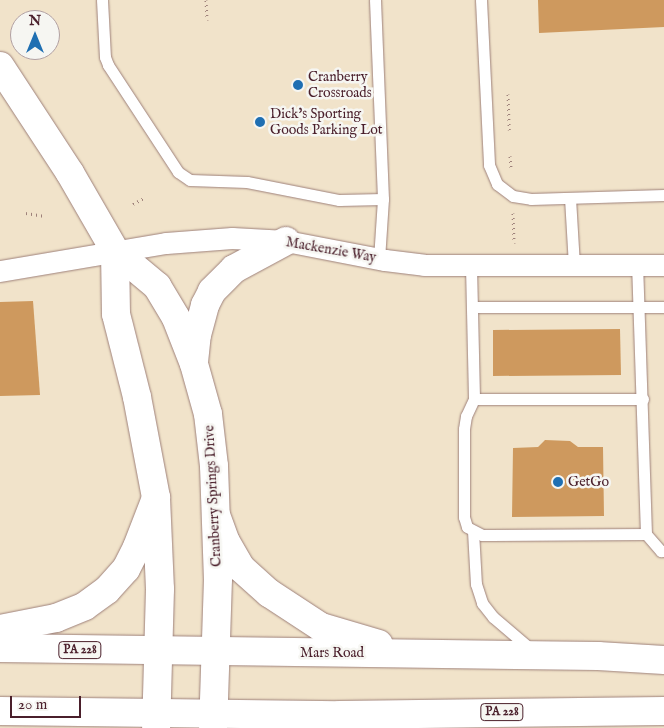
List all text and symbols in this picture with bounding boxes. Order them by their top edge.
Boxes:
north arrow [10,10,60,60]
text: N [29,12,41,30]
place label: Cranberry Crossroads [308,69,372,102]
marker: Cranberry Crossroads [292,79,304,91]
place label: Dick's Sporting Goods Parking Lot [270,106,383,138]
marker: Dick's Sporting Goods Parking Lot [254,116,266,128]
street label: Mackenzie Way [285,234,377,266]
street label: Cranberry Springs Drive [201,425,225,567]
place label: GetGo [568,474,609,490]
marker: GetGo [552,476,564,488]
road number: PA 228 [58,640,102,660]
street label: Mars Road [300,645,364,661]
scale bar [12,686,84,718]
text: 20 m [18,695,47,714]
road number: PA 228 [480,702,524,722]

